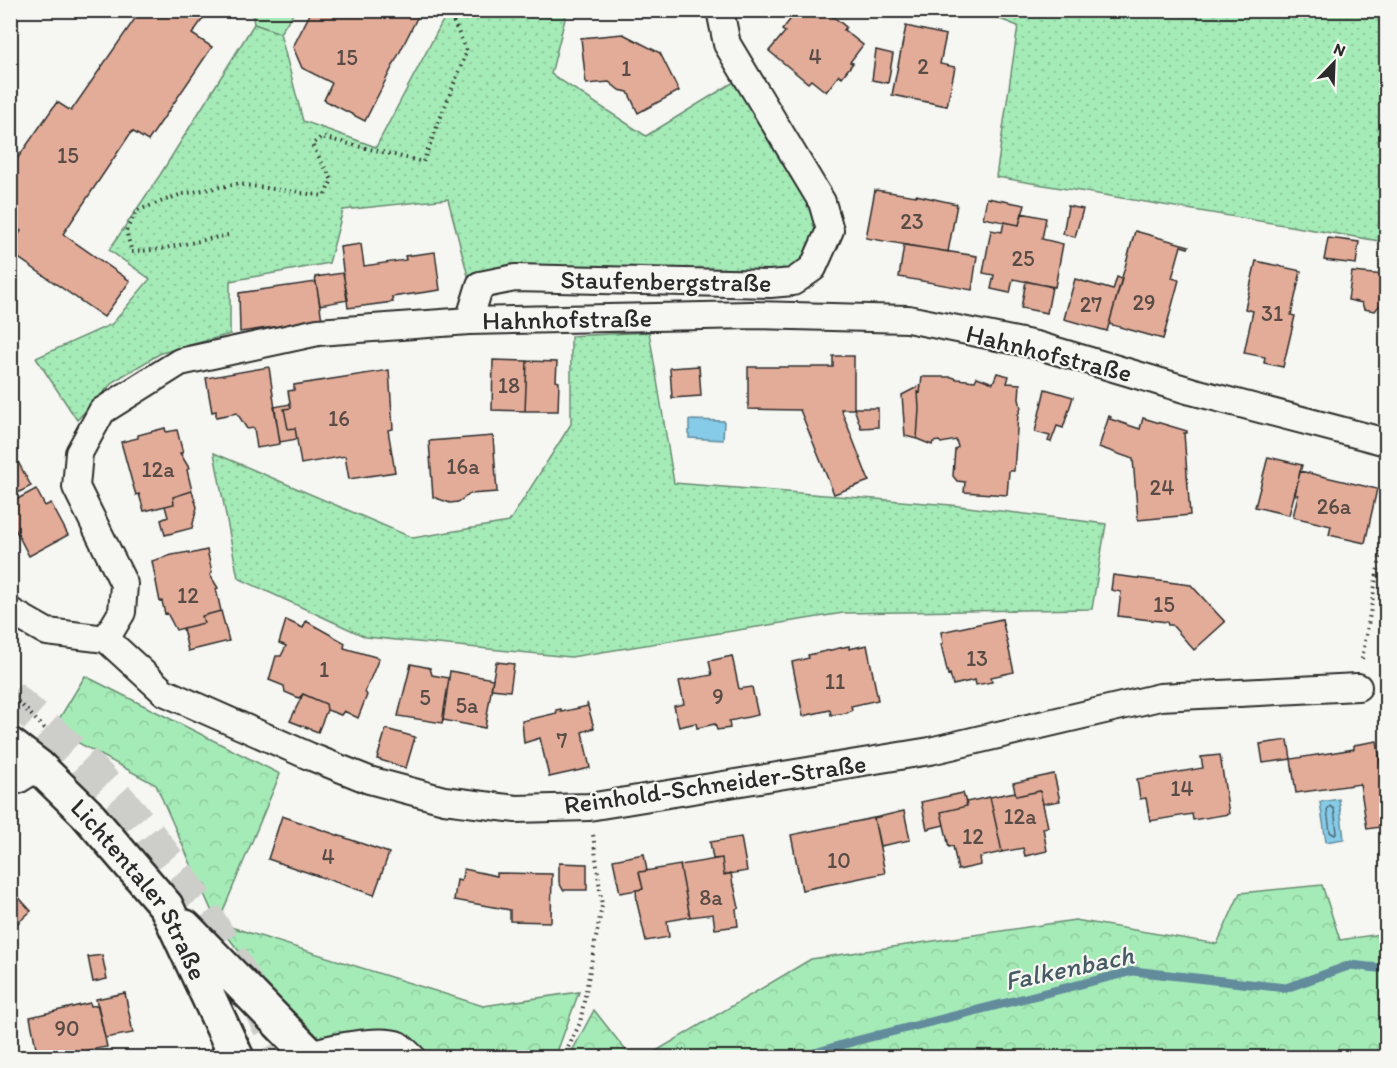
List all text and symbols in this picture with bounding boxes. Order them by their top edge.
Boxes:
north arrow [1304,33,1364,93]
text: N [1331,39,1348,61]
house number: 4 [808,43,822,70]
house number: 15 [336,44,358,71]
house number: 2 [917,53,929,80]
house number: 1 [621,55,631,82]
house number: 15 [57,142,79,169]
house number: 23 [900,208,924,235]
house number: 25 [1011,245,1035,272]
street label: Staufenbergstraße [560,263,772,299]
house number: 29 [1132,289,1156,316]
house number: 27 [1080,291,1102,318]
house number: 31 [1261,300,1283,327]
street label: Hahnhofstraße [482,302,652,336]
street label: Hahnhofstraße [963,317,1135,389]
house number: 18 [498,372,520,399]
house number: 16 [328,405,350,432]
house number: 16a [446,453,480,480]
house number: 12a [141,456,175,483]
house number: 24 [1150,474,1174,501]
house number: 26a [1317,493,1352,520]
house number: 12 [177,582,199,609]
house number: 15 [1153,591,1175,618]
house number: 13 [966,645,988,672]
house number: 1 [319,656,329,683]
house number: 11 [825,668,845,695]
house number: 9 [712,683,724,710]
house number: 5 [419,684,431,711]
house number: 5a [455,692,479,719]
house number: 7 [557,727,568,754]
street label: Reinhold-Schneider-Straße [562,747,868,821]
house number: 14 [1170,775,1194,802]
street label: Lichtentaler Straße [64,791,214,985]
house number: 12a [1003,803,1037,830]
house number: 12 [962,823,984,850]
house number: 4 [321,843,335,870]
house number: 10 [827,847,851,874]
house number: 8a [699,884,723,911]
water label: Falkenbach [1001,938,1137,997]
house number: 90 [54,1015,80,1042]

